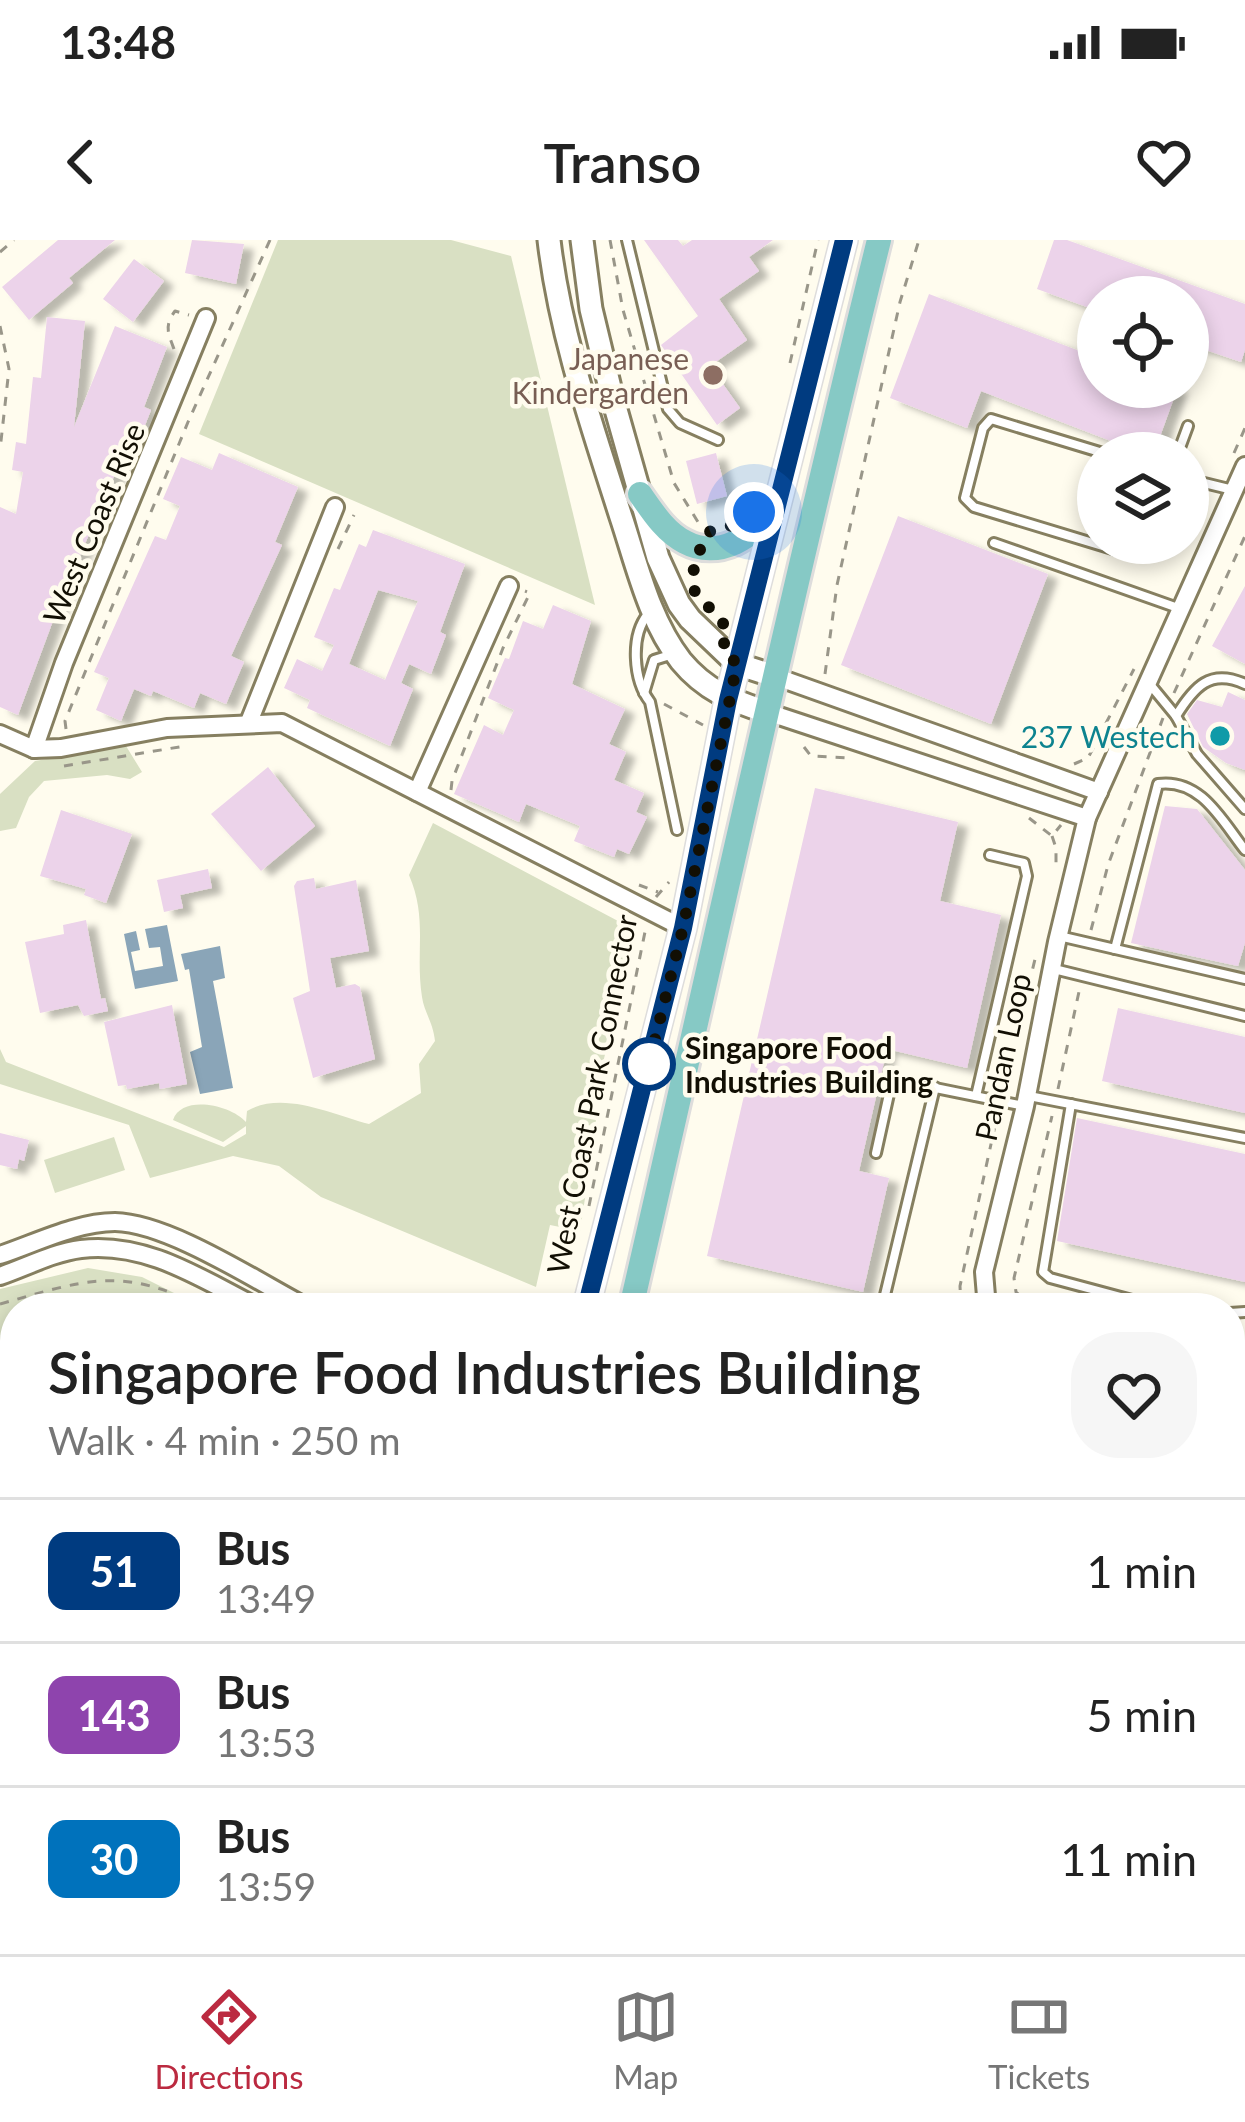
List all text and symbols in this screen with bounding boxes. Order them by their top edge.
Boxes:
text: 13:48 [60,15,176,69]
icon: back [48,129,114,195]
icon: heart [1131,129,1197,195]
text: Transo [544,130,701,195]
map controls [1077,276,1209,564]
button: locate [1077,276,1209,408]
place label: Japanese Kindergarden [512,340,689,410]
marker: Japanese Kindergarden [700,362,726,388]
street label: West Coast Rise [35,417,151,629]
button: layers [1077,432,1209,564]
your location [724,482,784,542]
place label: 237 Westech [1021,718,1196,754]
marker: 237 Westech [1207,723,1233,749]
street label: West Coast Park Connector [539,911,644,1277]
street label: Pandan Loop [967,970,1037,1144]
place label: Singapore Food Industries Building [685,1029,933,1099]
marker: Singapore Food Industries Building [624,1039,674,1089]
button: heart [1071,1332,1197,1458]
text: Singapore Food Industries Building [48,1338,921,1406]
text: Walk · 4 min · 250 m [48,1417,401,1463]
text: Bus [216,1521,290,1575]
text: 1 min [1086,1544,1197,1598]
text: 51 [90,1546,138,1596]
text: 13:49 [216,1575,316,1621]
text: Bus [216,1665,290,1719]
text: 5 min [1086,1688,1197,1742]
text: 143 [77,1690,151,1740]
text: 13:53 [216,1719,316,1765]
text: Bus [216,1809,290,1863]
text: 11 min [1060,1832,1197,1886]
text: 30 [90,1834,138,1884]
text: 13:59 [216,1863,316,1909]
tab: Directions [155,1984,304,2096]
tab: Map [613,1984,679,2096]
tab: Tickets [988,1984,1090,2096]

